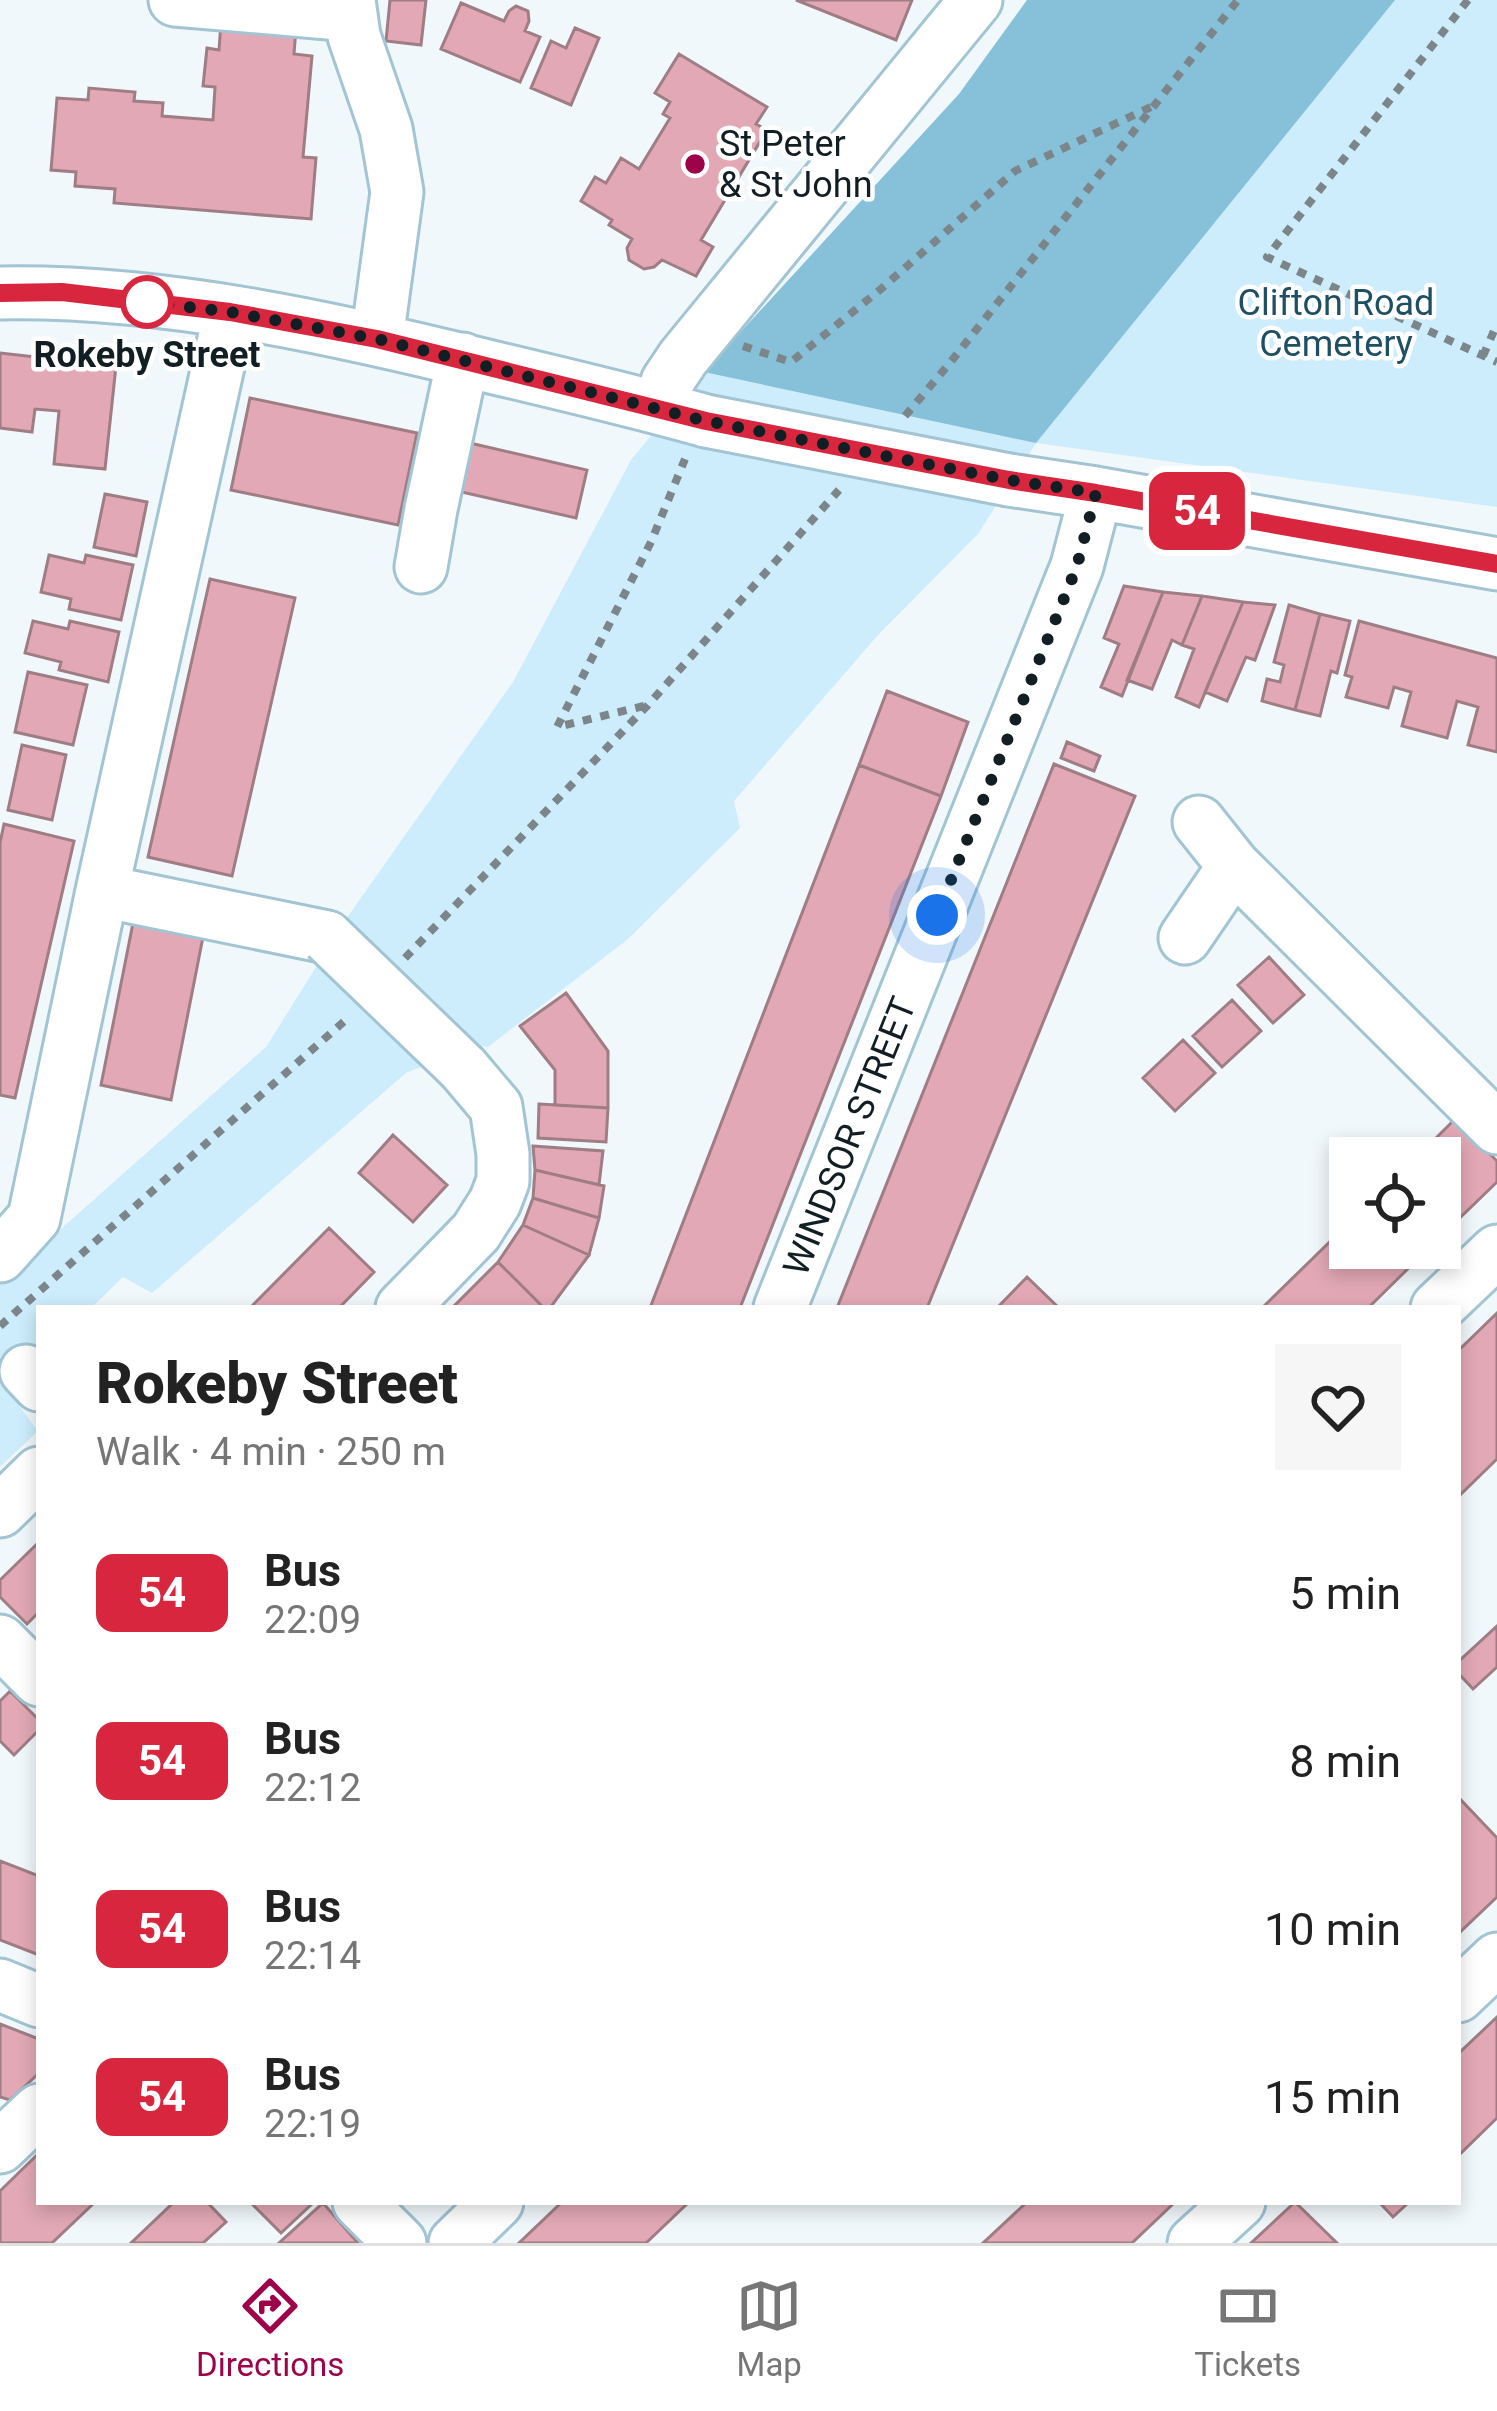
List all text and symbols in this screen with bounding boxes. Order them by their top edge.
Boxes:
place label: St Peter & St John [719,123,873,206]
marker: St Peter & St John [682,151,708,177]
marker: Rokeby Street [122,277,172,327]
park label: Clifton Road Cemetery [1238,282,1434,365]
place label: Rokeby Street [33,334,261,376]
line badge: 54 [1143,472,1251,550]
text: 54 [1173,486,1221,535]
your location [907,885,967,945]
street label: WINDSOR STREET [775,991,925,1282]
map controls [1329,1137,1461,1269]
button: locate [1329,1137,1461,1269]
button: heart [1275,1344,1401,1470]
text: Rokeby Street [96,1350,458,1417]
text: Walk · 4 min · 250 m [96,1429,446,1475]
text: Bus [264,1544,341,1597]
text: 5 min [1289,1567,1401,1620]
text: 54 [138,1568,186,1617]
text: 22:09 [264,1597,361,1643]
text: Bus [264,1712,341,1765]
text: 8 min [1289,1735,1401,1788]
text: 54 [138,1736,186,1785]
text: 22:12 [264,1765,361,1811]
text: Bus [264,1880,341,1933]
text: 10 min [1264,1903,1401,1956]
text: 54 [138,1904,186,1953]
text: 22:14 [264,1933,361,1979]
text: Bus [264,2048,341,2101]
text: 15 min [1264,2071,1401,2124]
text: 54 [138,2072,186,2121]
text: 22:19 [264,2101,361,2147]
tab: Directions [196,2273,344,2384]
tab: Map [736,2273,802,2384]
tab: Tickets [1194,2273,1301,2384]

